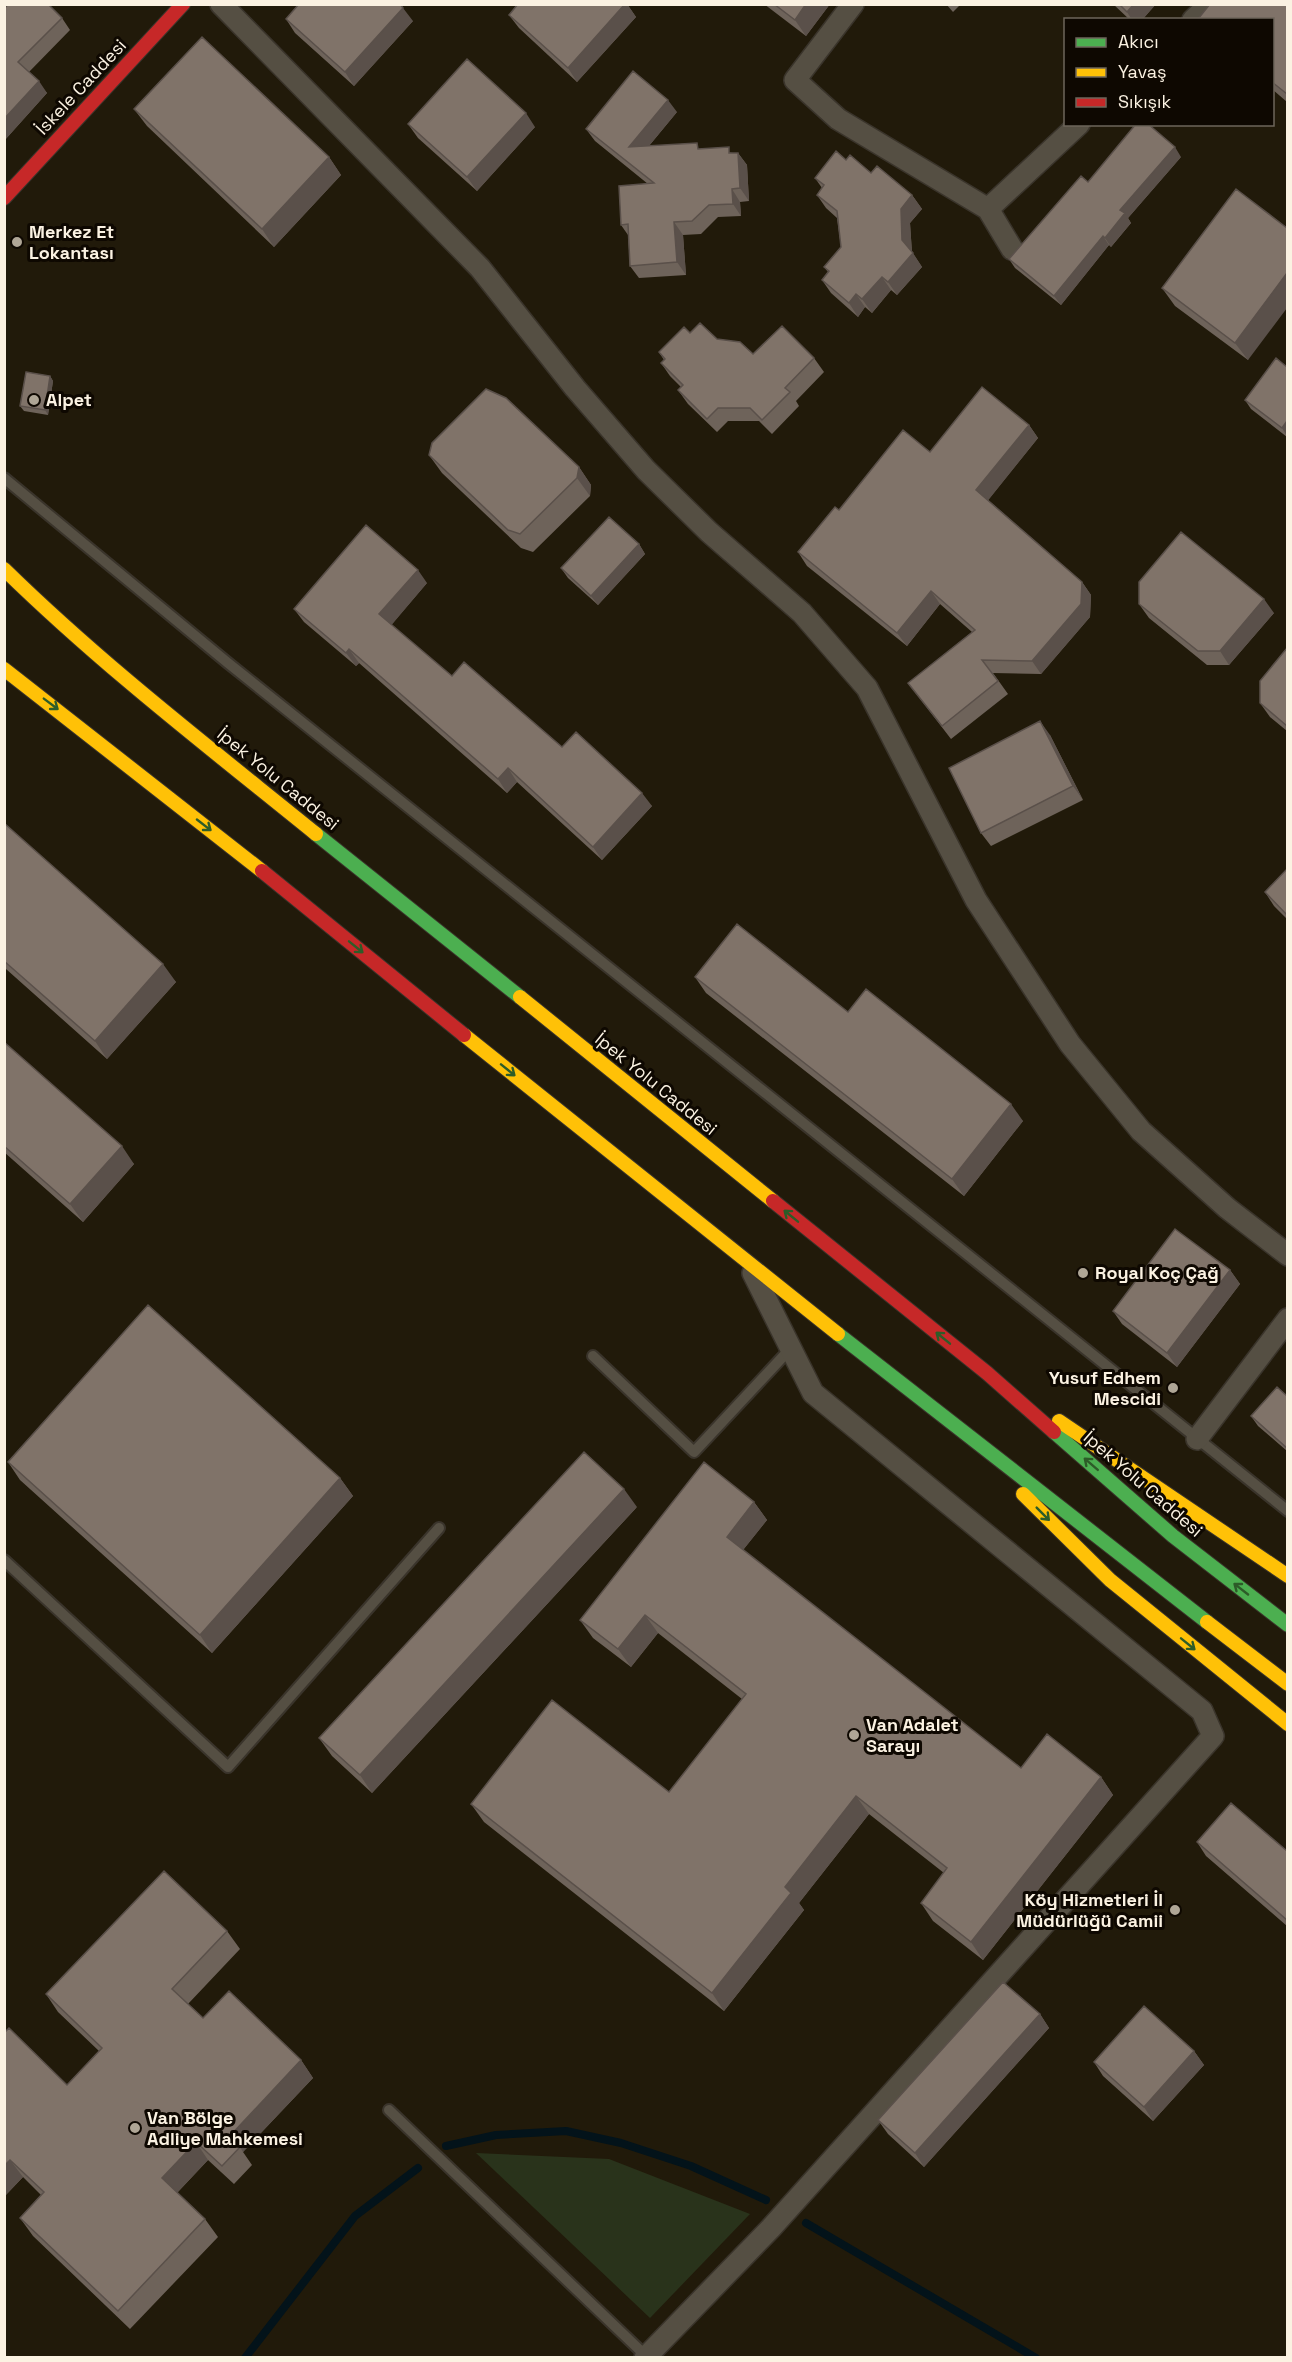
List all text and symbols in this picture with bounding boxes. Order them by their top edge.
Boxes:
legend [1064,18,1274,126]
text: Akıcı [1118,30,1159,53]
street label: İskele Caddesi [30,34,131,139]
text: Yavaş [1118,60,1167,83]
text: Sıkışık [1118,90,1171,113]
place label: Merkez Et Lokantası [29,220,114,264]
marker: Merkez Et Lokantası [10,235,24,249]
place label: Alpet [46,388,92,411]
marker: Alpet [27,393,41,407]
one-way arrow [43,698,59,711]
street label: İpek Yolu Caddesi [213,722,344,835]
one-way arrow [196,819,212,832]
one-way arrow [348,940,364,953]
street label: İpek Yolu Caddesi [591,1027,722,1140]
one-way arrow [500,1063,515,1077]
one-way arrow [783,1209,799,1222]
place label: Royal Koç Çağ [1095,1261,1219,1284]
marker: Royal Koç Çağ [1076,1266,1090,1280]
one-way arrow [935,1331,951,1344]
place label: Yusuf Edhem Mescidi [1049,1366,1161,1410]
marker: Yusuf Edhem Mescidi [1166,1381,1180,1395]
street label: İpek Yolu Caddesi [1079,1426,1208,1542]
one-way arrow [1084,1457,1099,1471]
one-way arrow [1035,1507,1050,1522]
one-way arrow [1234,1582,1250,1595]
one-way arrow [1180,1637,1196,1650]
place label: Van Adalet Sarayı [866,1713,959,1757]
marker: Van Adalet Sarayı [847,1728,861,1742]
place label: Köy Hizmetleri İl Müdürlüğü Camii [1016,1888,1163,1932]
marker: Köy Hizmetleri İl Müdürlüğü Camii [1168,1903,1182,1917]
place label: Van Bölge Adliye Mahkemesi [147,2106,303,2150]
marker: Van Bölge Adliye Mahkemesi [128,2121,142,2135]

